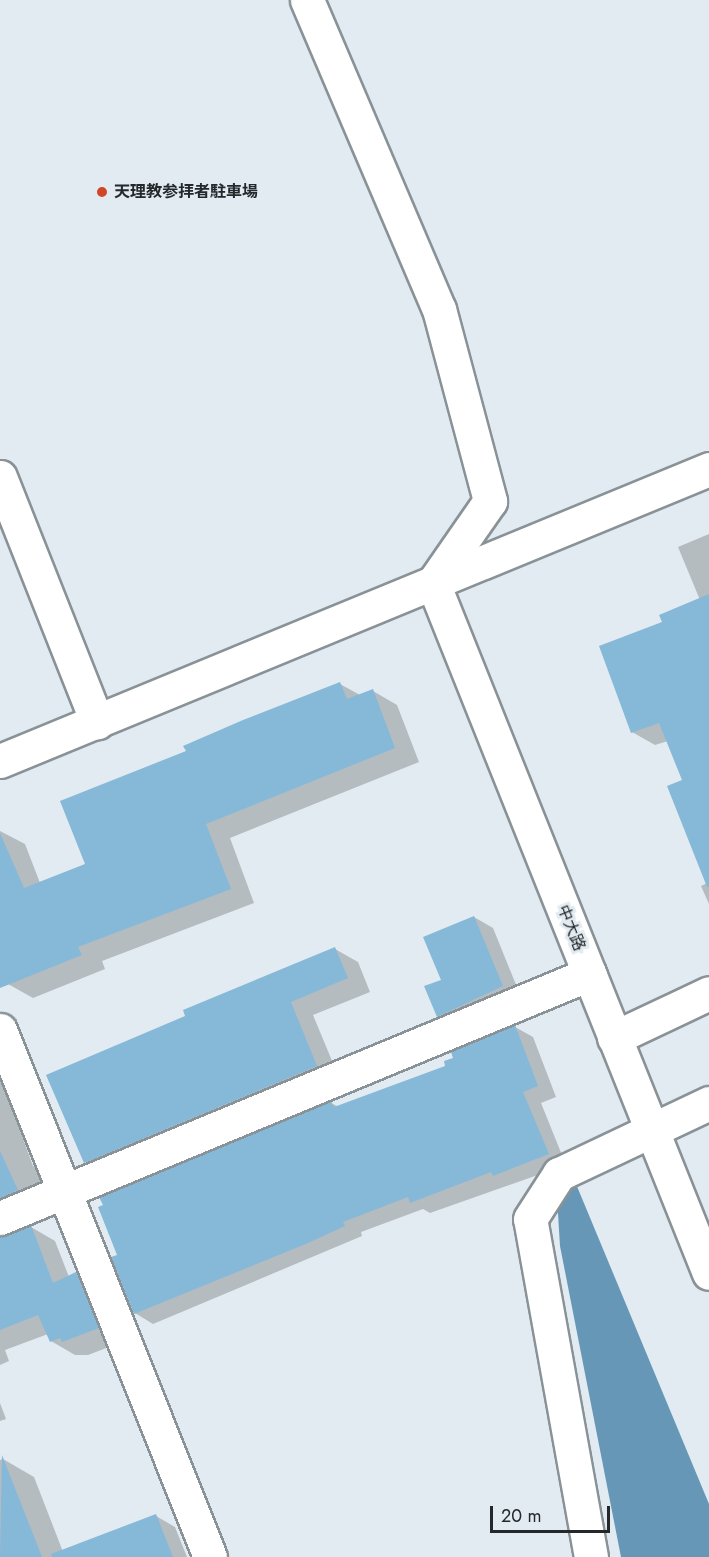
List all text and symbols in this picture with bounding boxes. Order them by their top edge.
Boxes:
place label: 天理教参拝者駐車場 [114,182,258,202]
marker: 天理教参拝者駐車場 [95,185,109,199]
street label: 中大路 [553,902,589,954]
scale bar [493,1494,613,1532]
text: 20 m [501,1503,541,1529]

